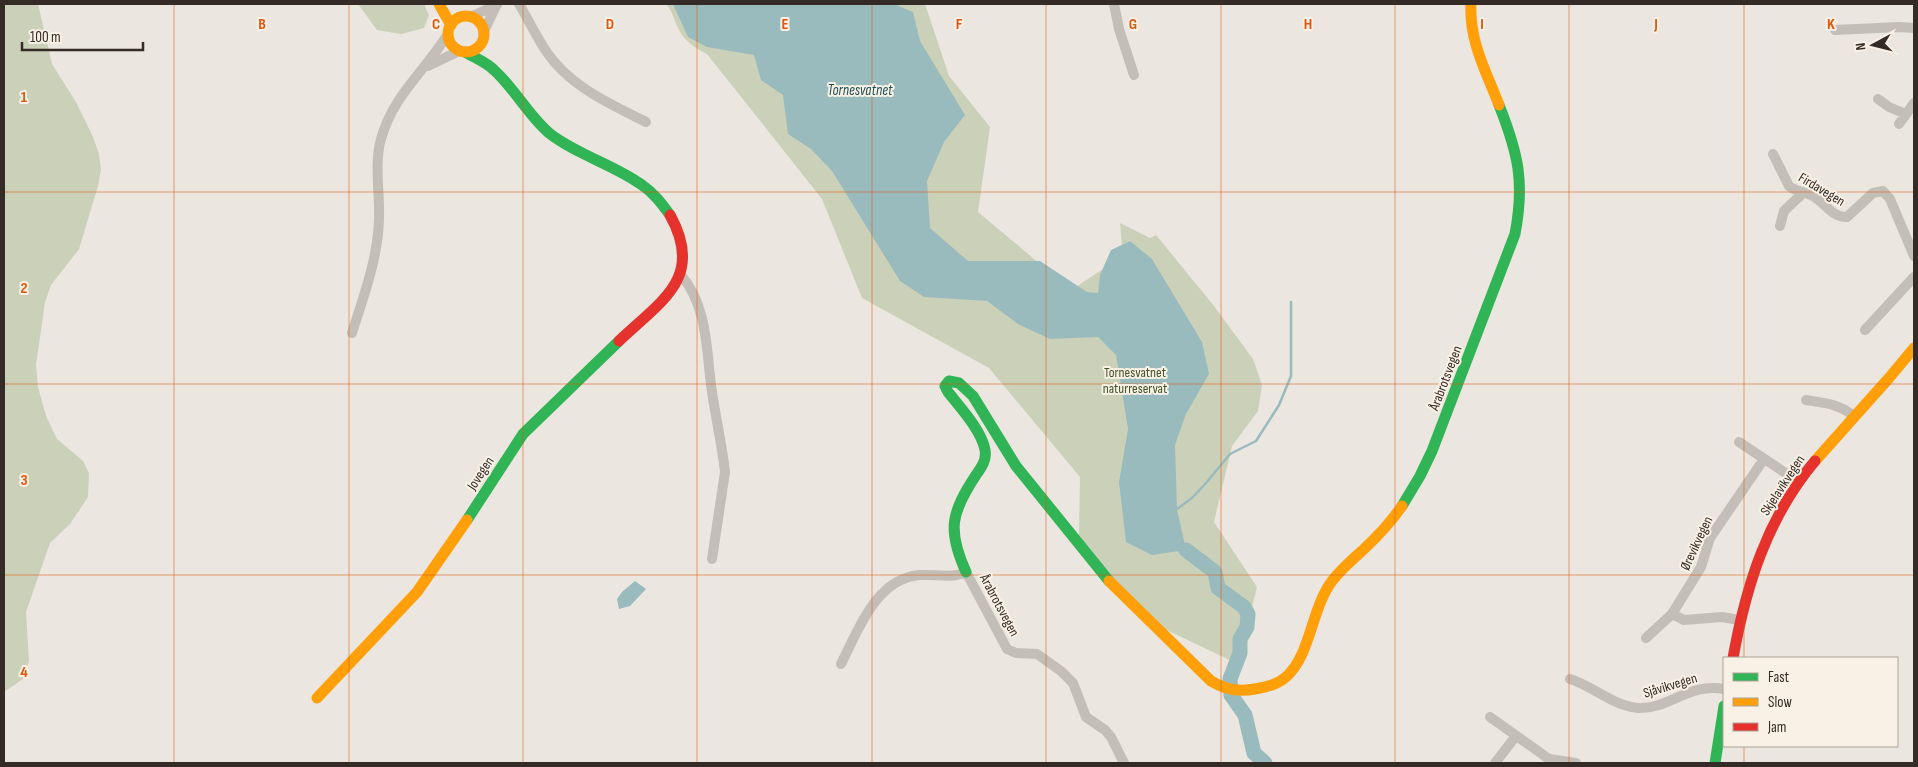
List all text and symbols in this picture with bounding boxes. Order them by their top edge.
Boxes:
text: B [258,15,266,34]
text: C [432,15,440,34]
text: D [606,15,614,34]
text: E [782,15,789,34]
text: F [956,15,963,34]
text: G [1129,15,1137,34]
text: H [1304,15,1312,34]
text: I [1480,15,1484,34]
text: J [1653,15,1658,34]
text: K [1827,15,1835,34]
scale bar [22,20,144,52]
north arrow [1848,20,1898,70]
text: 100 m [30,28,61,47]
text: N [1852,42,1869,51]
water label: Tornesvatnet [827,81,893,100]
text: 1 [21,88,28,107]
street label: Firdavegen [1795,169,1848,210]
text: 2 [20,279,28,298]
street label: Årabrotsvegen [1425,343,1466,414]
park label: Tornesvatnet naturreservat [1103,364,1167,397]
street label: Skjelavikvegen [1757,452,1808,519]
street label: Jovegen [463,453,498,494]
text: 3 [20,471,28,490]
street label: Ørevikvegen [1677,513,1716,573]
street label: Årabrotsvegen [976,570,1023,639]
legend [1723,657,1898,747]
text: 4 [20,663,28,682]
text: Fast [1768,668,1790,687]
street label: Sjåvikvegen [1641,669,1699,702]
text: Slow [1768,693,1792,712]
text: Jam [1767,718,1786,737]

